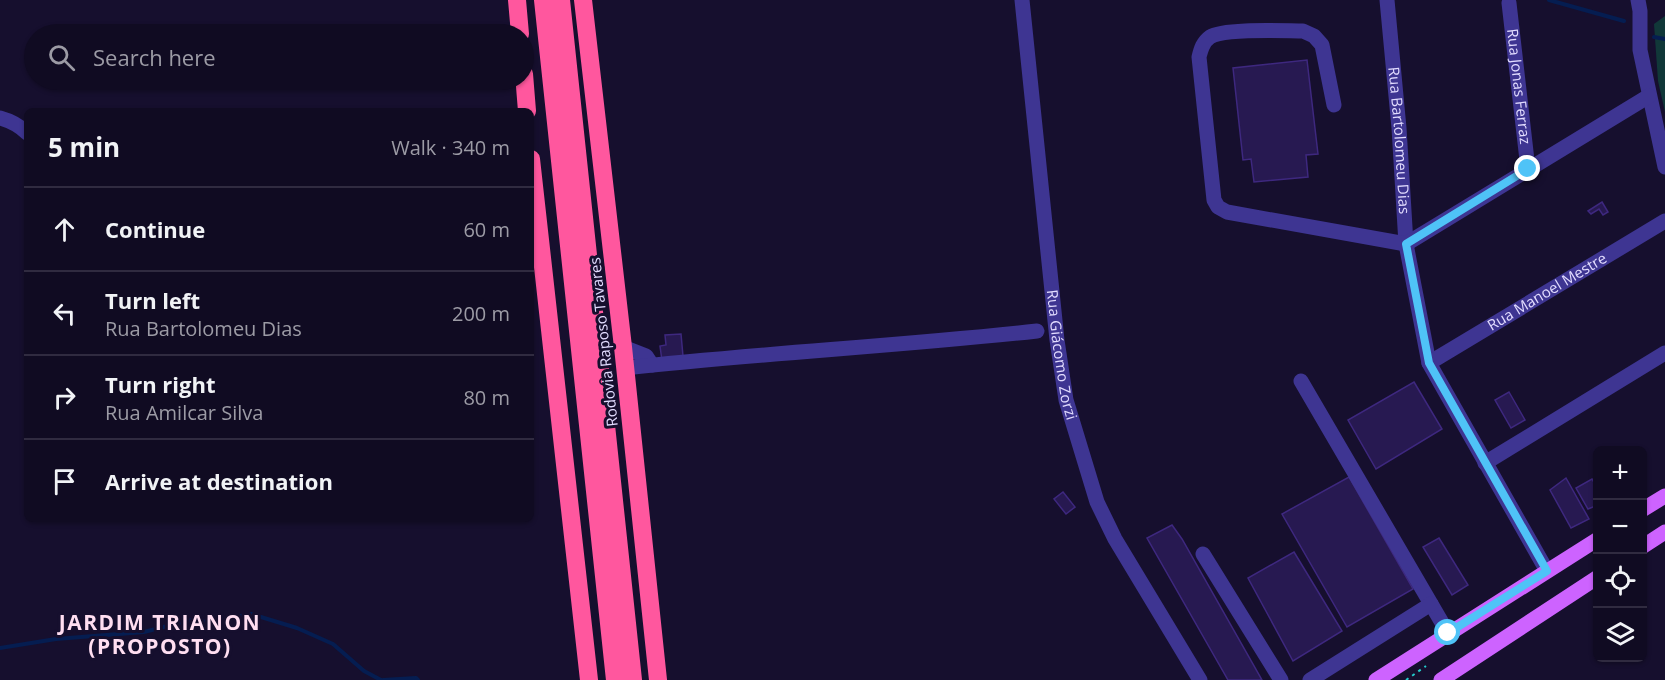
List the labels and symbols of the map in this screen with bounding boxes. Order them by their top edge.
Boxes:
street label: Rua Jonas Ferraz [1503,27,1536,145]
street label: Rua Bartolomeu Dias [1384,66,1415,215]
route end [1514,155,1540,181]
street label: Rua Manoel Mestre [1483,247,1610,335]
street label: Rodovia Raposo Tavares [584,257,622,428]
street label: Rua Giácomo Zorzi [1043,289,1082,422]
district label: JARDIM TRIANON (PROPOSTO) [57,608,261,660]
route start [1434,619,1460,645]

